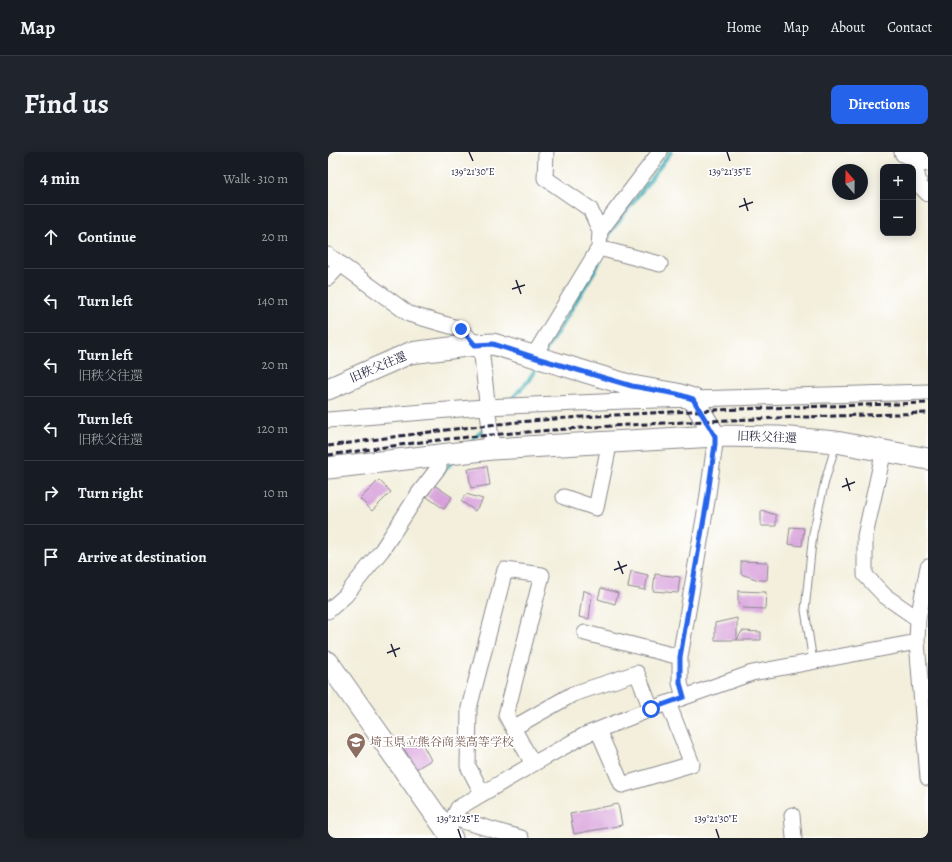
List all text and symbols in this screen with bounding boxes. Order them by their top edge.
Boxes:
text: Map [20,15,55,41]
text: Home [726,18,761,37]
text: Map [783,18,809,37]
text: About [831,18,865,37]
text: Contact [887,18,932,37]
text: Find us [24,85,109,123]
button: Directions [831,85,928,124]
north arrow [832,164,868,200]
map controls [880,164,916,236]
button: + [880,164,916,200]
text: 139°21'30"E [451,165,495,178]
text: 139°21'35"E [709,165,751,178]
text: 4 min [40,167,80,190]
text: Walk · 310 m [223,170,288,187]
button: − [880,200,916,236]
icon: ahead [40,226,62,248]
text: Continue [78,227,136,247]
text: 20 m [262,228,288,245]
icon: left [40,290,62,312]
text: Turn left [78,291,133,311]
text: 140 m [257,292,288,309]
route end [452,320,470,338]
text: Turn left [78,345,133,365]
street label: 旧秩父往還 [347,348,409,386]
icon: left [40,354,62,376]
text: 20 m [262,356,288,373]
text: 旧秩父往還 [78,367,143,384]
text: Turn left [78,409,133,429]
icon: left [40,418,62,440]
text: 120 m [257,420,288,437]
street label: 旧秩父往還 [737,428,797,446]
text: 旧秩父往還 [78,431,143,448]
icon: right [40,482,62,504]
text: Turn right [78,483,143,503]
text: 10 m [263,484,288,501]
icon: arrive [40,546,62,568]
text: Arrive at destination [78,547,207,567]
route start [642,700,660,718]
school or university icon: 埼玉県立熊谷商業高等学校 [345,731,367,759]
place label: 埼玉県立熊谷商業高等学校 [370,734,514,750]
text: 139°21'25"E [436,812,480,825]
text: 139°21'30"E [694,812,738,825]

